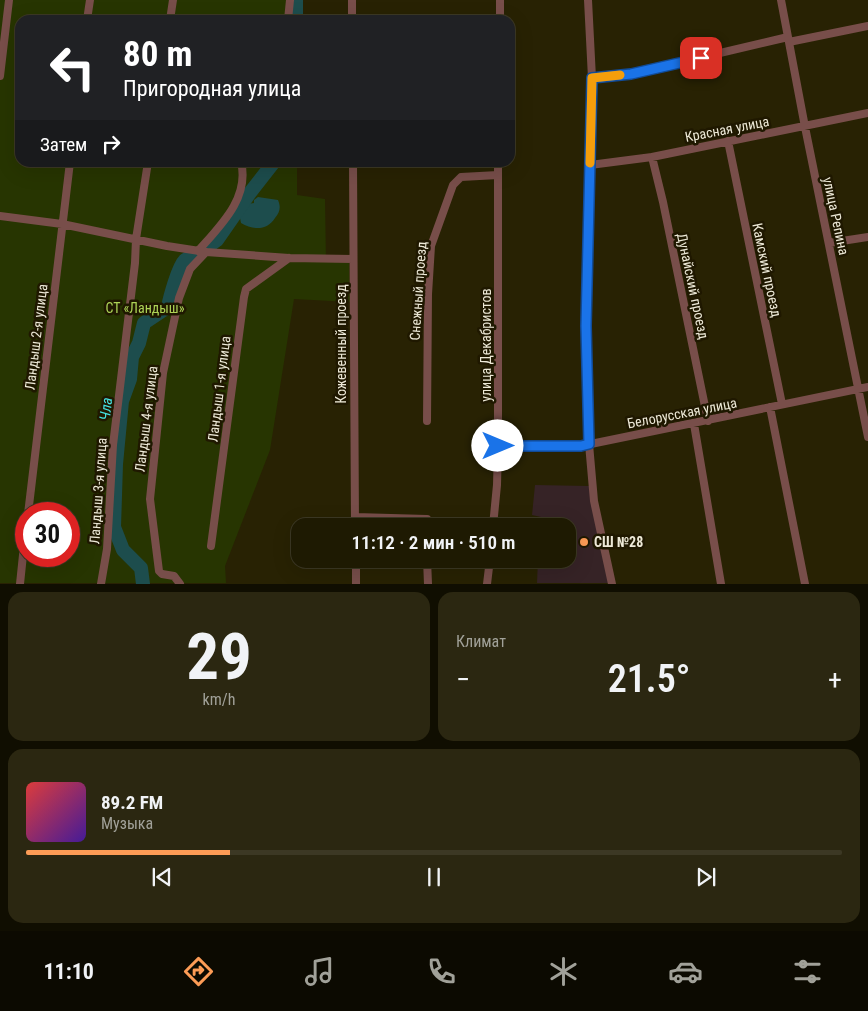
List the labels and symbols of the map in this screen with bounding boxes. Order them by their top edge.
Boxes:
pin [680,37,722,79]
street label: Красная улица [684,113,770,145]
street label: улица Репина [820,176,852,256]
street label: Камский проезд [749,222,785,319]
street label: Дунайский проезд [674,231,712,341]
street label: Снежный проезд [407,240,429,341]
street label: Ландыш 2-я улица [22,283,50,391]
street label: Кожевенный проезд [333,284,349,404]
street label: улица Декабристов [478,288,494,402]
park label: СТ «Ландыш» [105,300,185,316]
street label: Ландыш 1-я улица [205,335,233,443]
street label: Ландыш 4-я улица [132,365,160,473]
street label: Белорусская улица [626,395,738,431]
water label: Чла [96,396,116,422]
position arrow [471,419,523,471]
street label: Ландыш 3-я улица [86,437,110,545]
speed limit sign: 30 [15,502,80,567]
place label: СШ №28 [594,534,643,550]
marker: СШ №28 [578,536,590,548]

